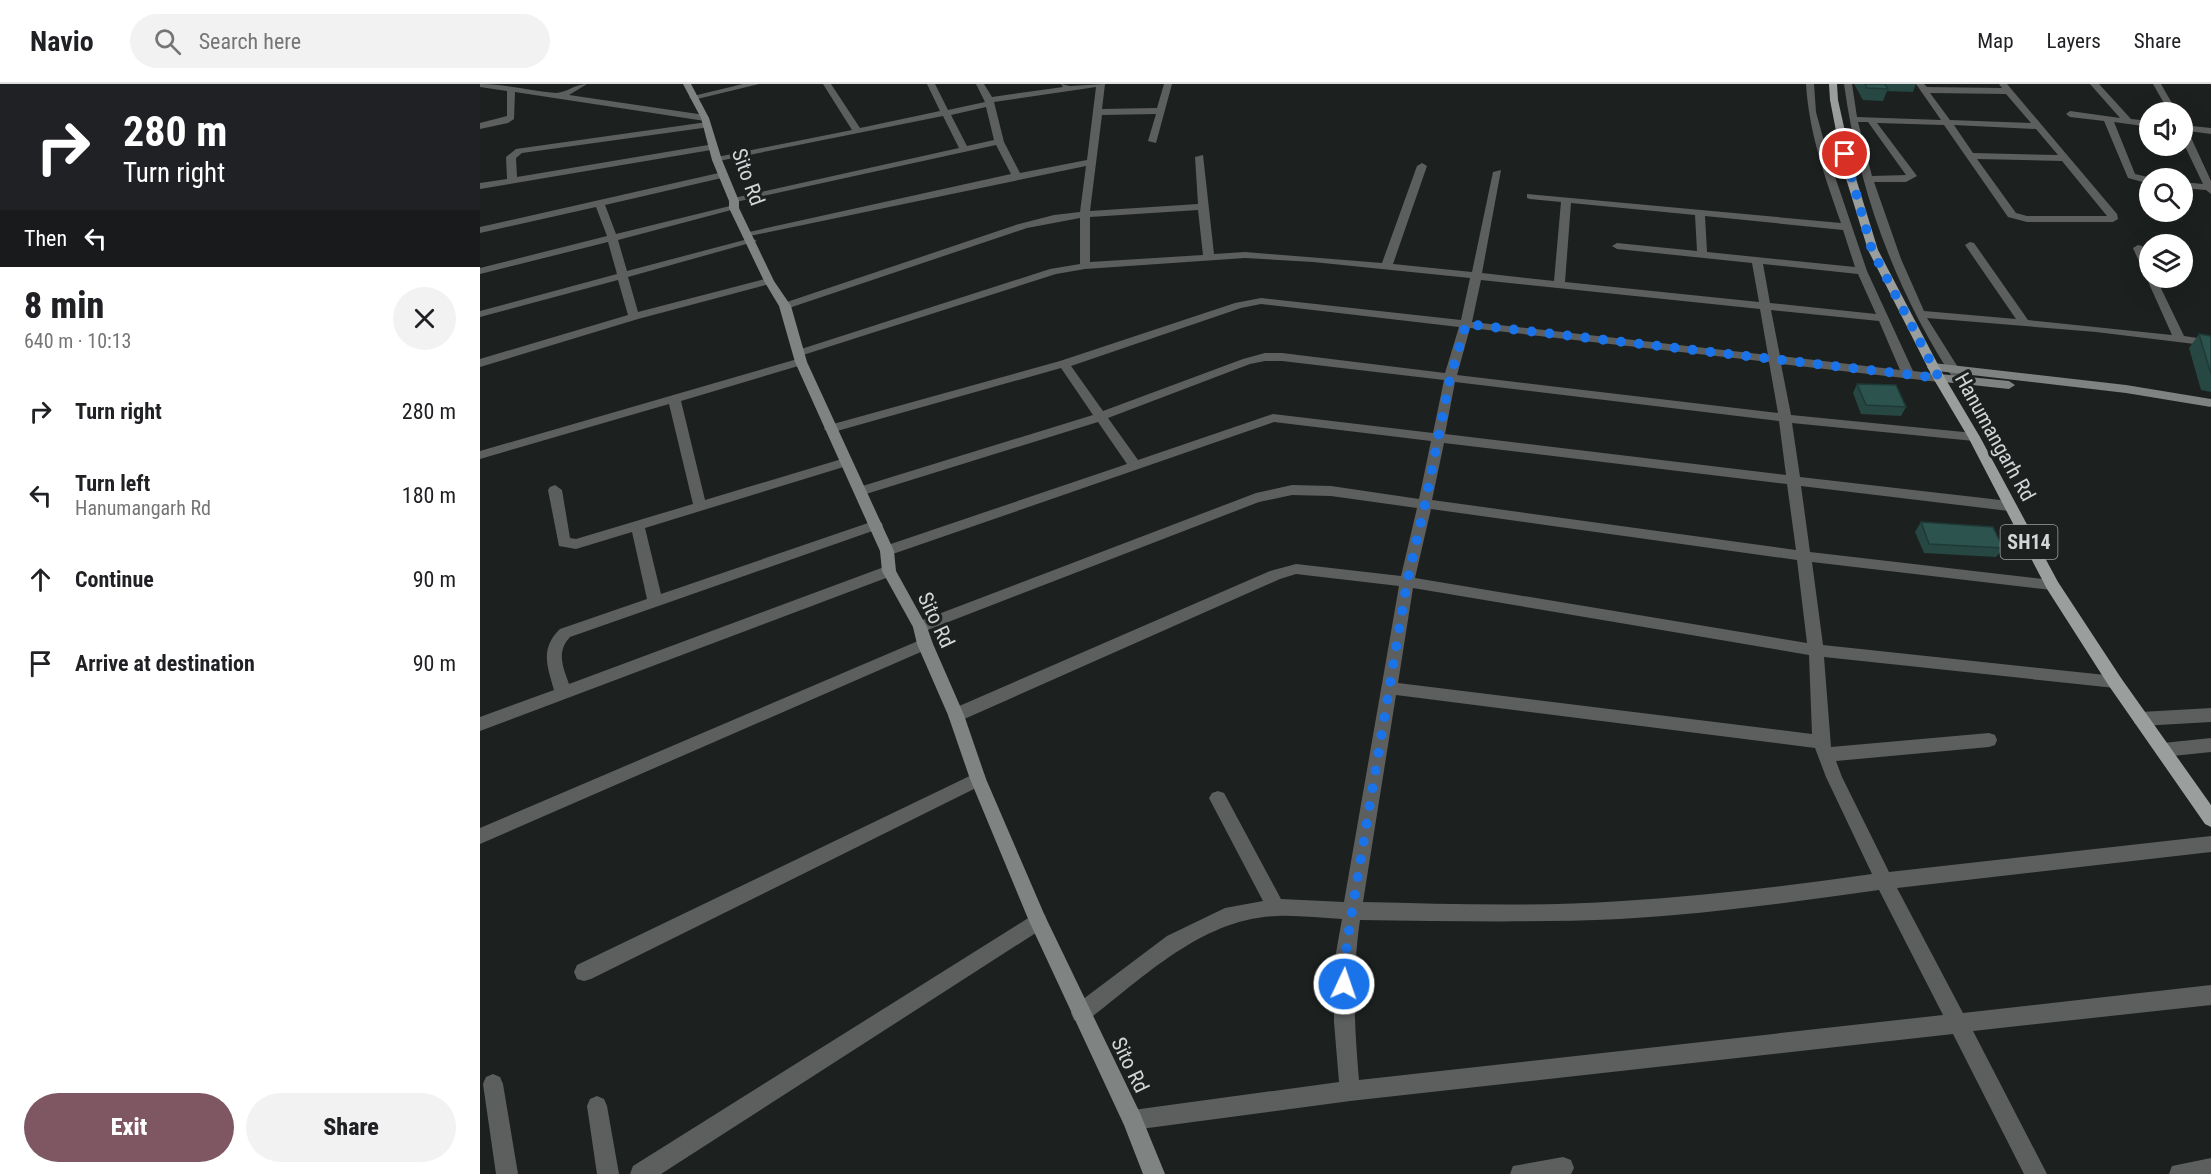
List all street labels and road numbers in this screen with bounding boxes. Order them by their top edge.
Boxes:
street label: Sito Rd [727,145,769,209]
street label: Hanumangarh Rd [1950,369,2040,505]
road number: SH14 [2000,525,2058,559]
street label: Sito Rd [913,588,959,652]
street label: Sito Rd [1106,1033,1154,1097]

